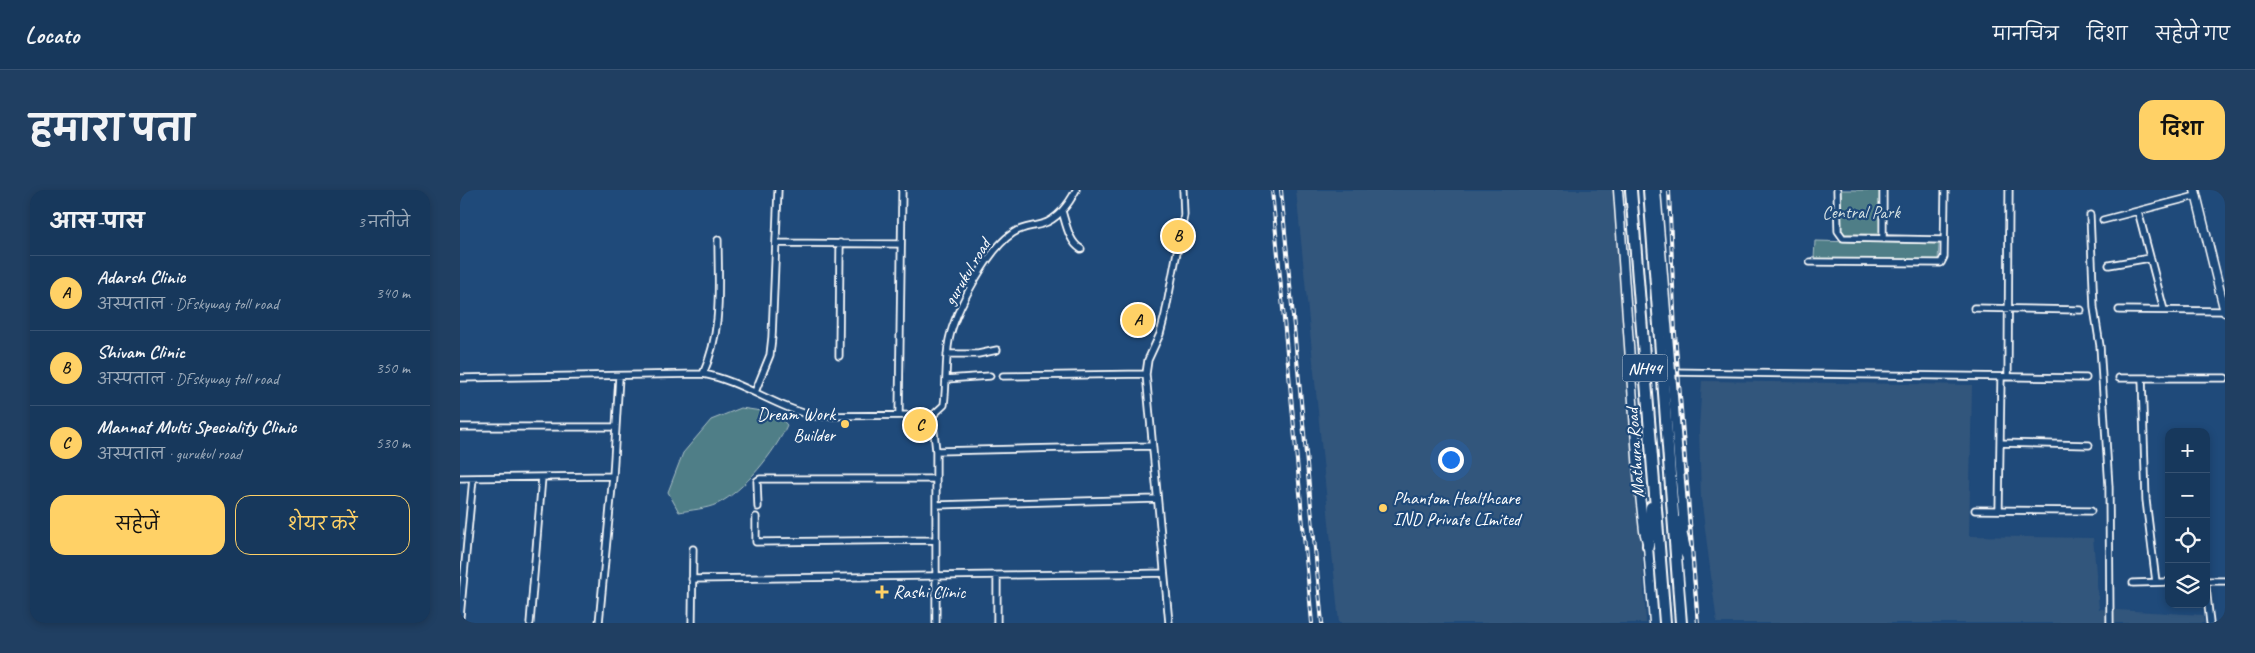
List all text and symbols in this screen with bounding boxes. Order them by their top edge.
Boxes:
text: Locato [25,20,79,50]
text: मानचित्र [1993,23,2059,45]
text: दिशा [2087,23,2127,45]
text: सहेजे गए [2155,23,2230,45]
button: दिशा [2139,100,2225,160]
text: हमारा पता [30,106,194,151]
park label: Central Park [1822,201,1901,223]
text: आस-पास [50,208,144,234]
text: 3 नतीजे [357,212,410,232]
pin: B [1162,217,1194,255]
street label: gurukul road [939,232,997,309]
text: Adarsh Clinic [97,265,185,289]
text: A [62,283,70,303]
text: 340 m [376,283,410,303]
text: अस्पताल · DFskyway toll road [97,294,278,314]
pin: A [1122,301,1154,339]
text: Shivam Clinic [97,340,185,364]
road number: NH44 [1622,354,1668,382]
text: B [62,358,70,378]
text: 350 m [376,358,410,378]
text: अस्पताल · DFskyway toll road [97,369,278,389]
place label: Dream Work Builder [757,403,837,446]
street label: Mathura Road [1621,404,1649,499]
pin: C [904,406,936,444]
text: Mannat Multi Speciality Clinic [97,415,296,439]
marker: Dream Work Builder [839,418,851,430]
map controls [2165,428,2210,608]
button: + [2165,428,2210,473]
text: C [62,433,70,453]
text: 530 m [376,433,410,453]
text: अस्पताल · gurukul road [97,444,241,464]
your location [1438,447,1464,473]
button: − [2165,473,2210,518]
place label: Phantom Healthcare IND Private LImited [1393,487,1523,530]
button: सहेजें [50,495,225,555]
button: शेयर करें [235,495,410,555]
marker: Phantom Healthcare IND Private LImited [1377,502,1389,514]
button: locate [2165,518,2210,563]
button: layers [2165,563,2210,608]
place label: Rashi Clinic [893,581,966,603]
marker: Rashi Clinic [875,585,889,599]

